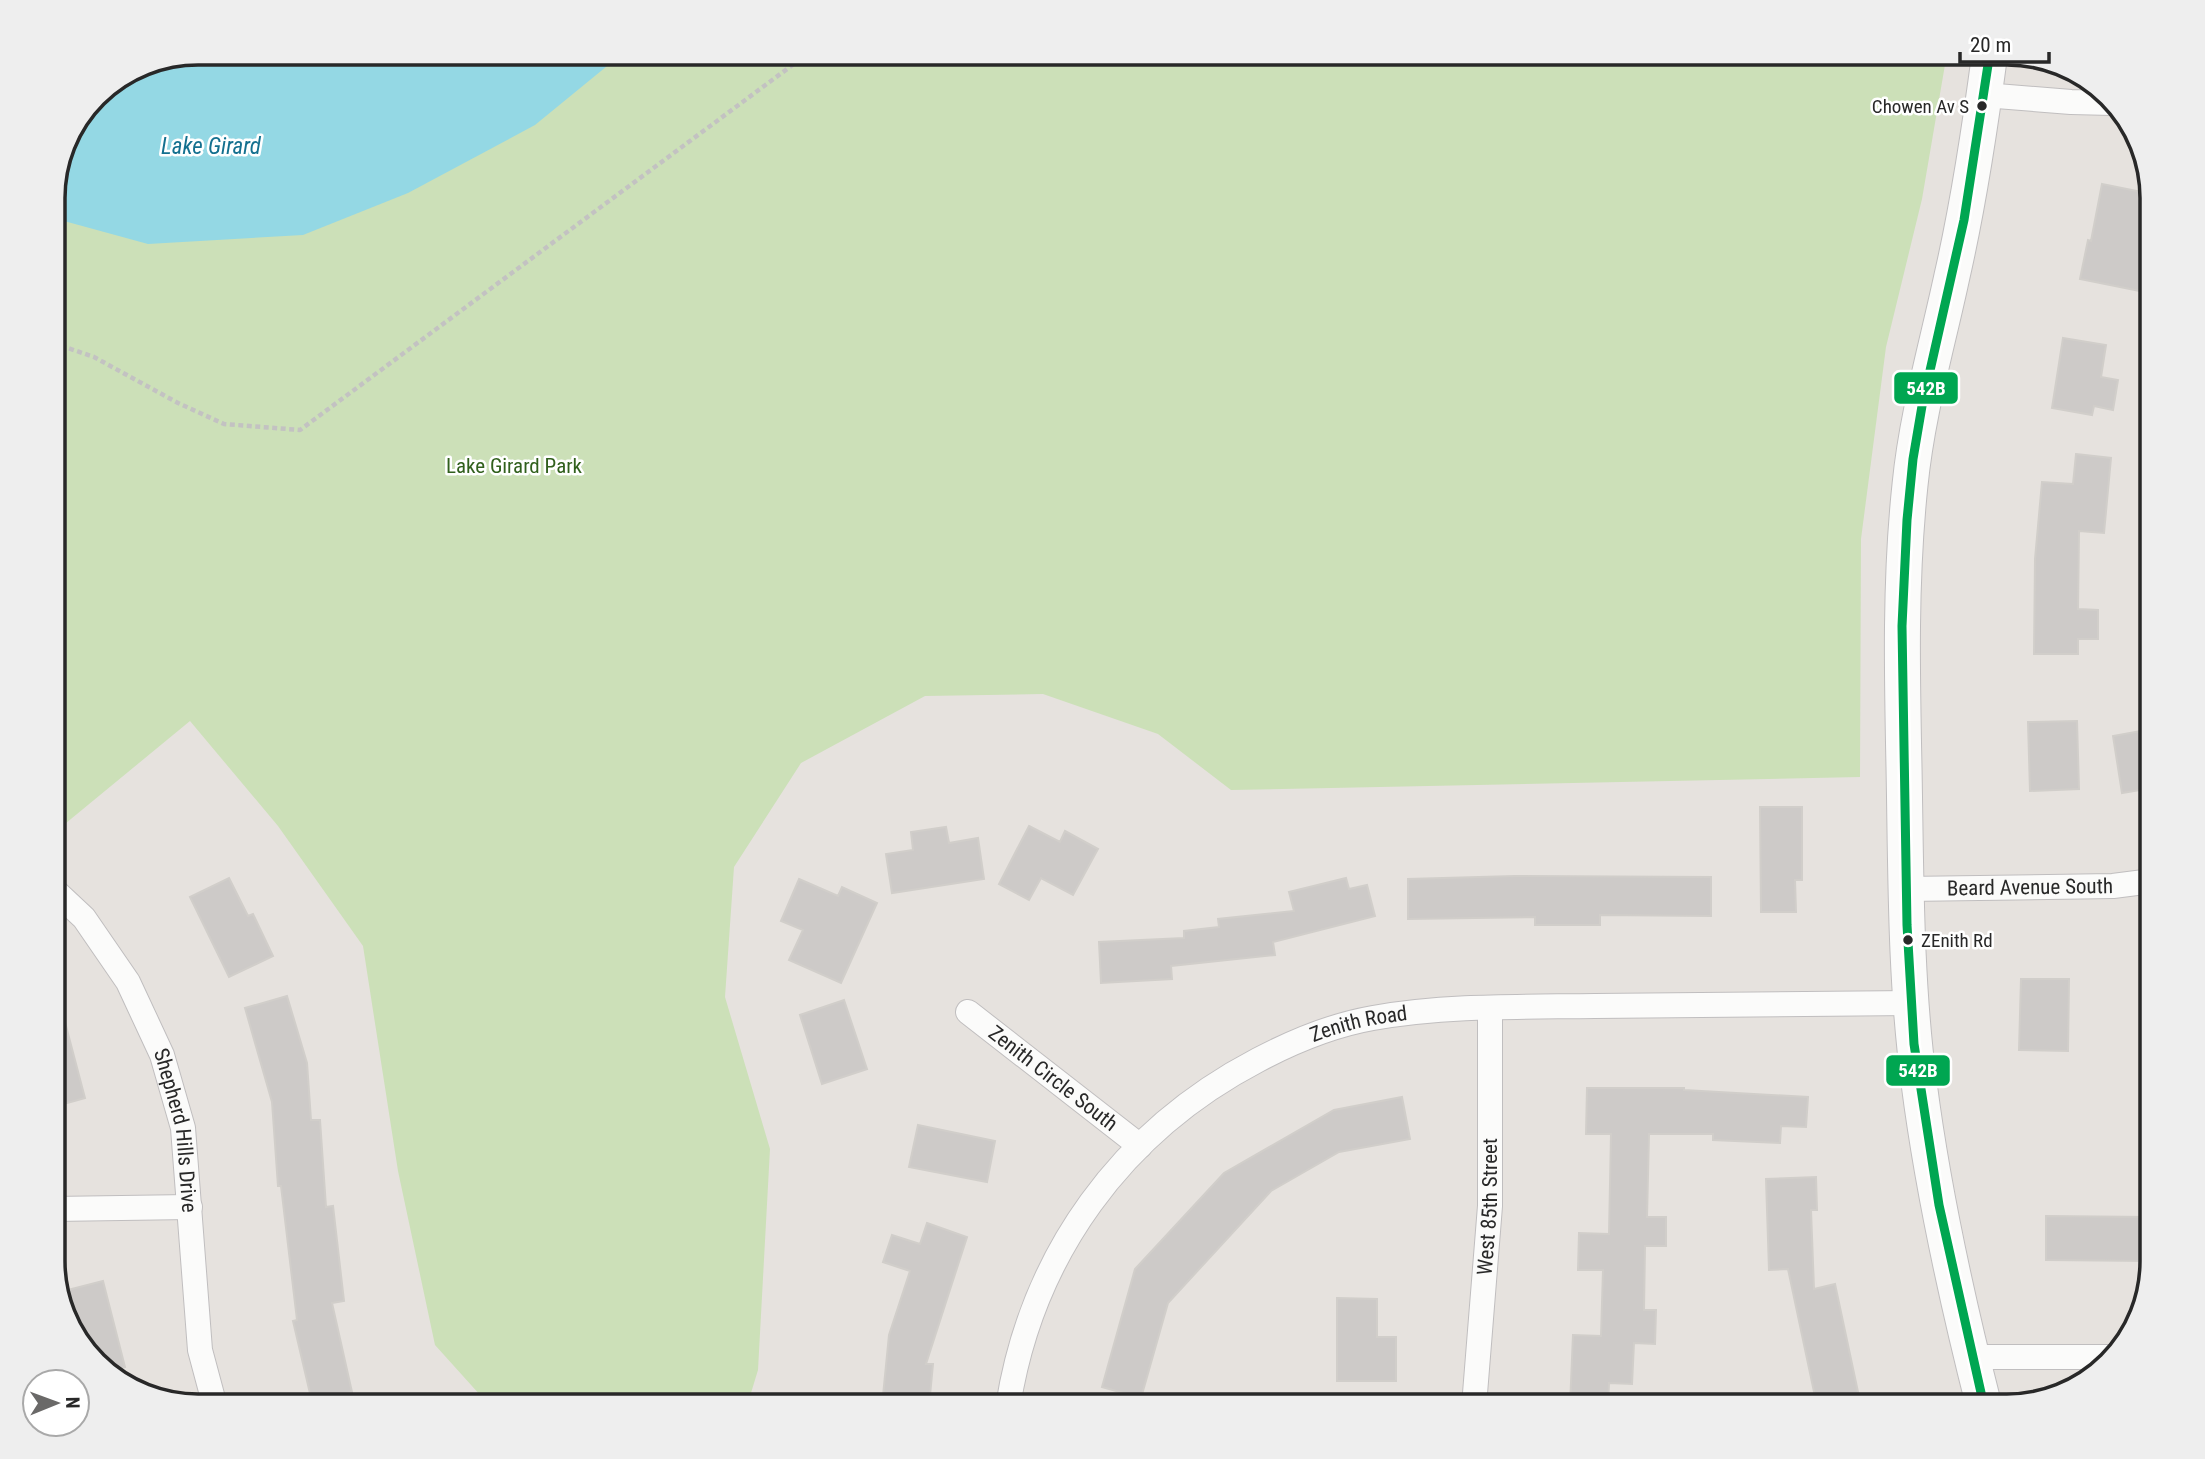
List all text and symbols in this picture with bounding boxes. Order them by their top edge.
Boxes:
scale bar [1960,21,2049,65]
text: 20 m [1970,33,2011,57]
place label: Chowen Av S [1872,95,1969,118]
marker: Chowen Av S [1975,99,1989,113]
water label: Lake Girard [161,133,262,160]
line badge: 542B [1893,371,1959,405]
text: 542B [1906,377,1946,400]
park label: Lake Girard Park [446,454,583,478]
street label: Beard Avenue South [1947,874,2113,900]
place label: ZEnith Rd [1921,929,1993,952]
marker: ZEnith Rd [1901,933,1915,947]
street label: Zenith Road [1307,1001,1408,1047]
street label: Zenith Circle South [984,1021,1122,1136]
street label: Shepherd Hills Drive [149,1045,201,1214]
line badge: 542B [1885,1054,1951,1087]
text: 542B [1898,1059,1938,1082]
street label: West 85th Street [1473,1138,1502,1276]
north arrow [21,1368,91,1438]
text: N [61,1397,84,1409]

